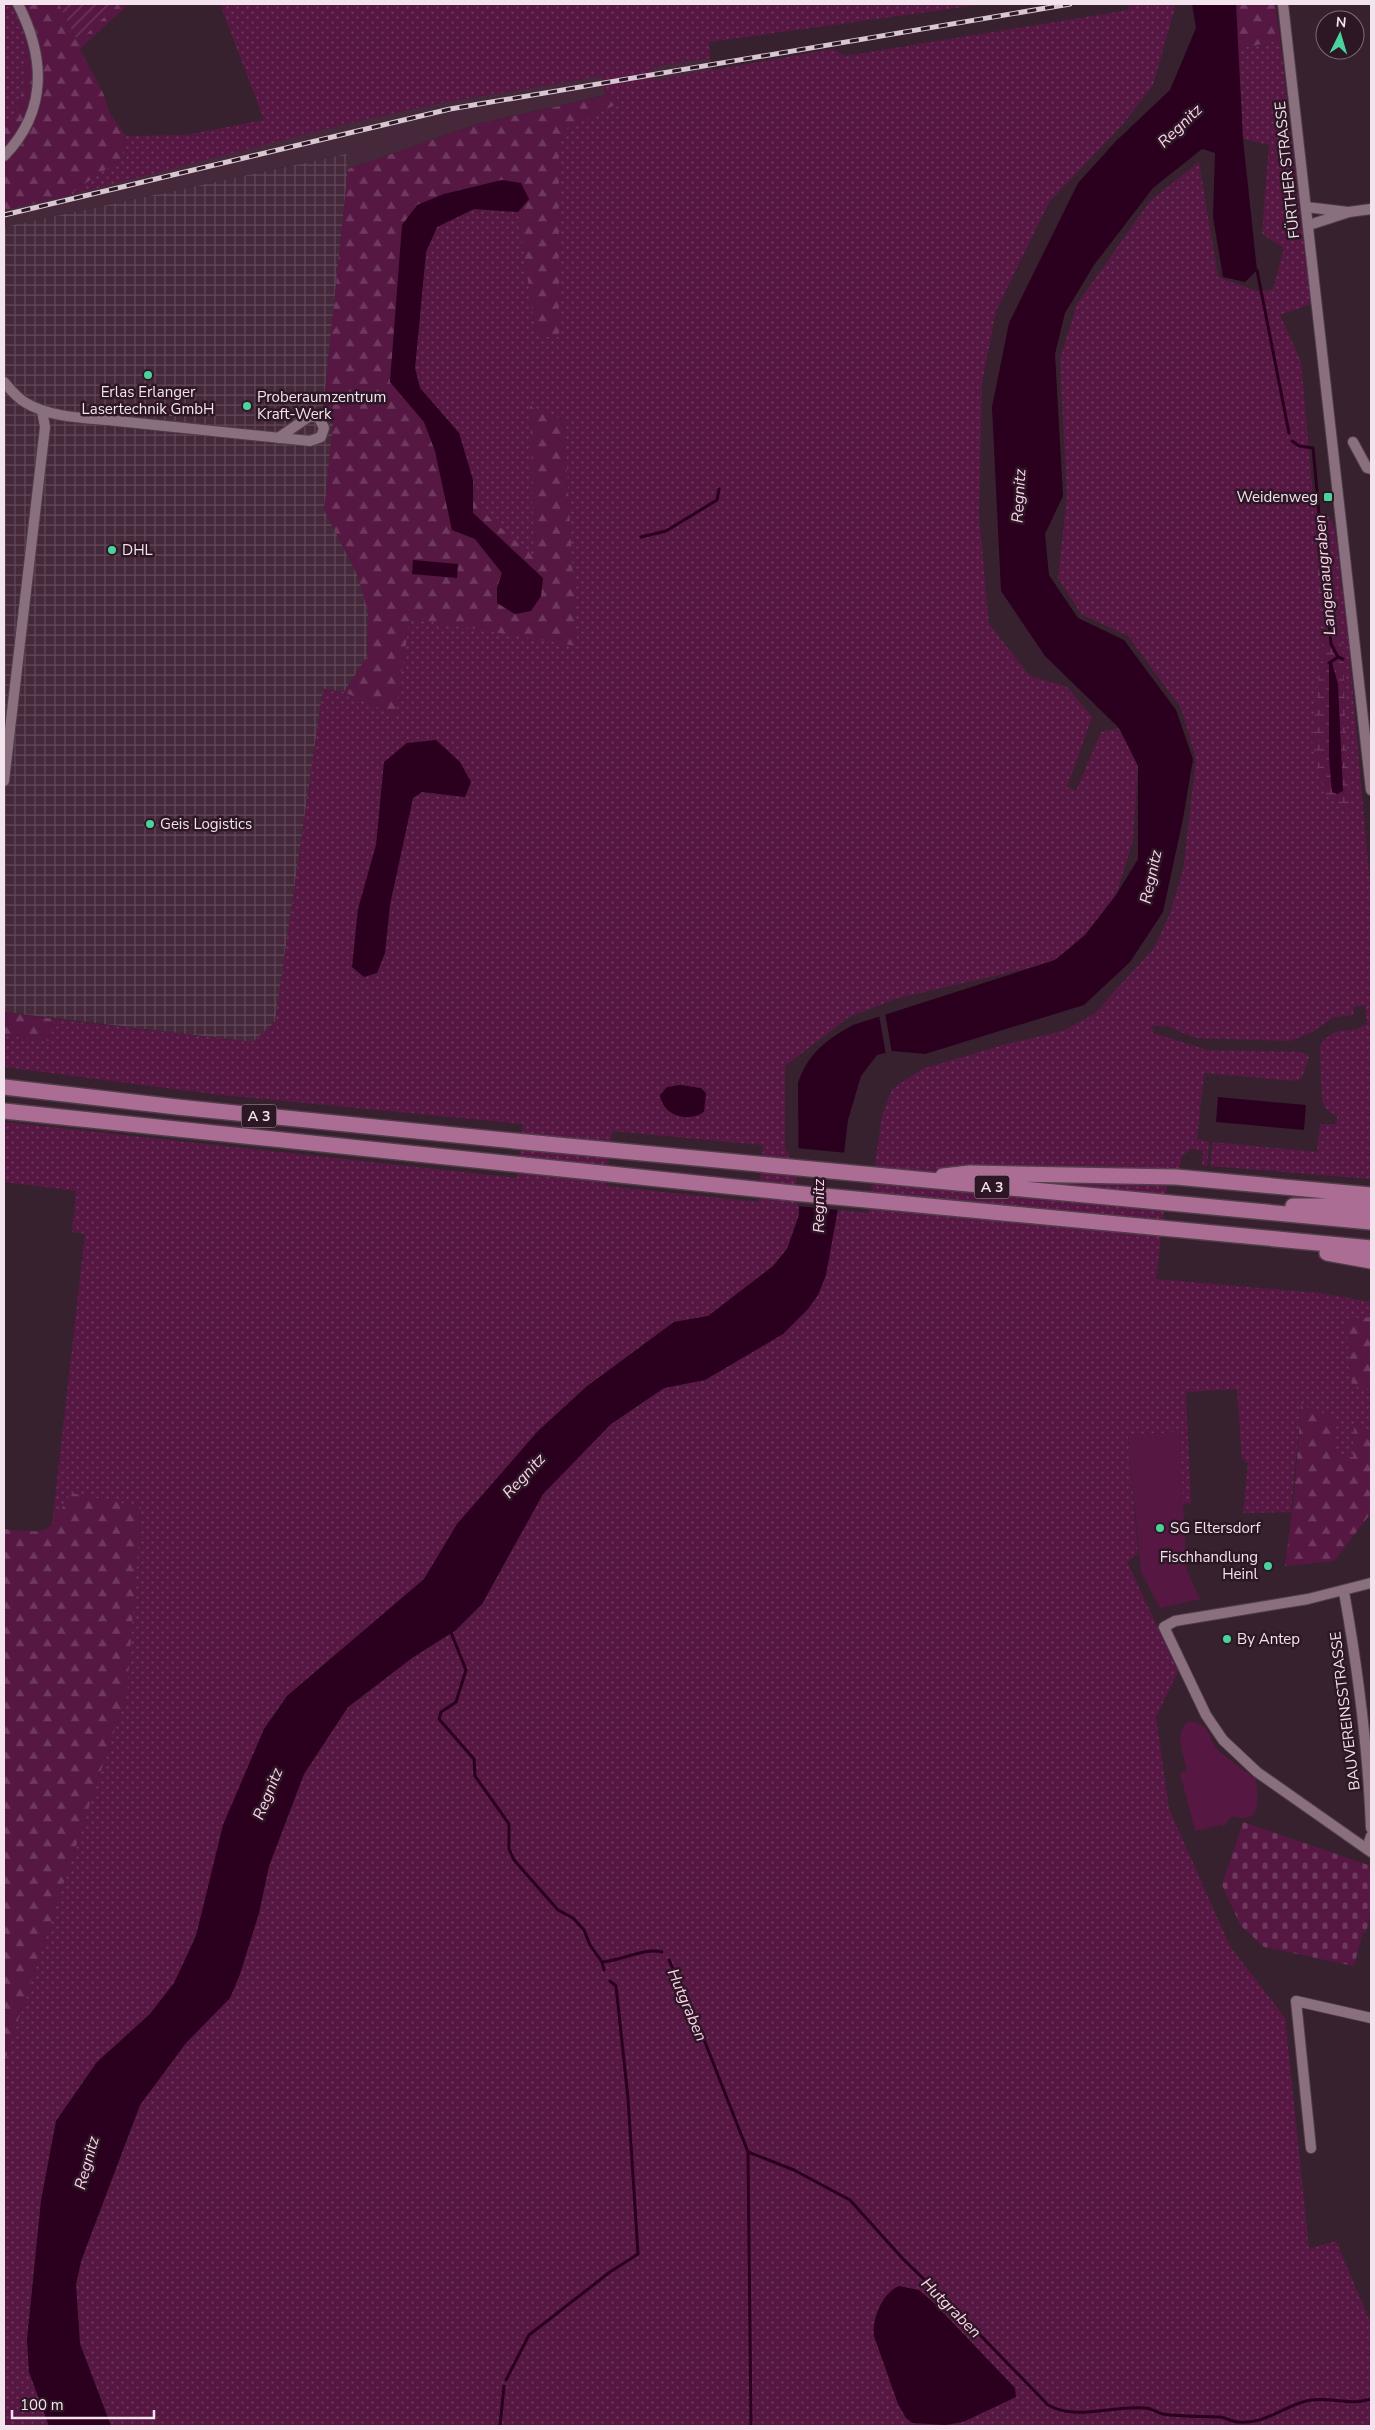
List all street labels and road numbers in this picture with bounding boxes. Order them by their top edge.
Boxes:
street label: FÜRTHER STRASSE [1270,100,1304,240]
road number: A 3 [242,1104,276,1128]
road number: A 3 [974,1176,1010,1198]
street label: BAUVEREINSSTRASSE [1325,1630,1365,1792]

